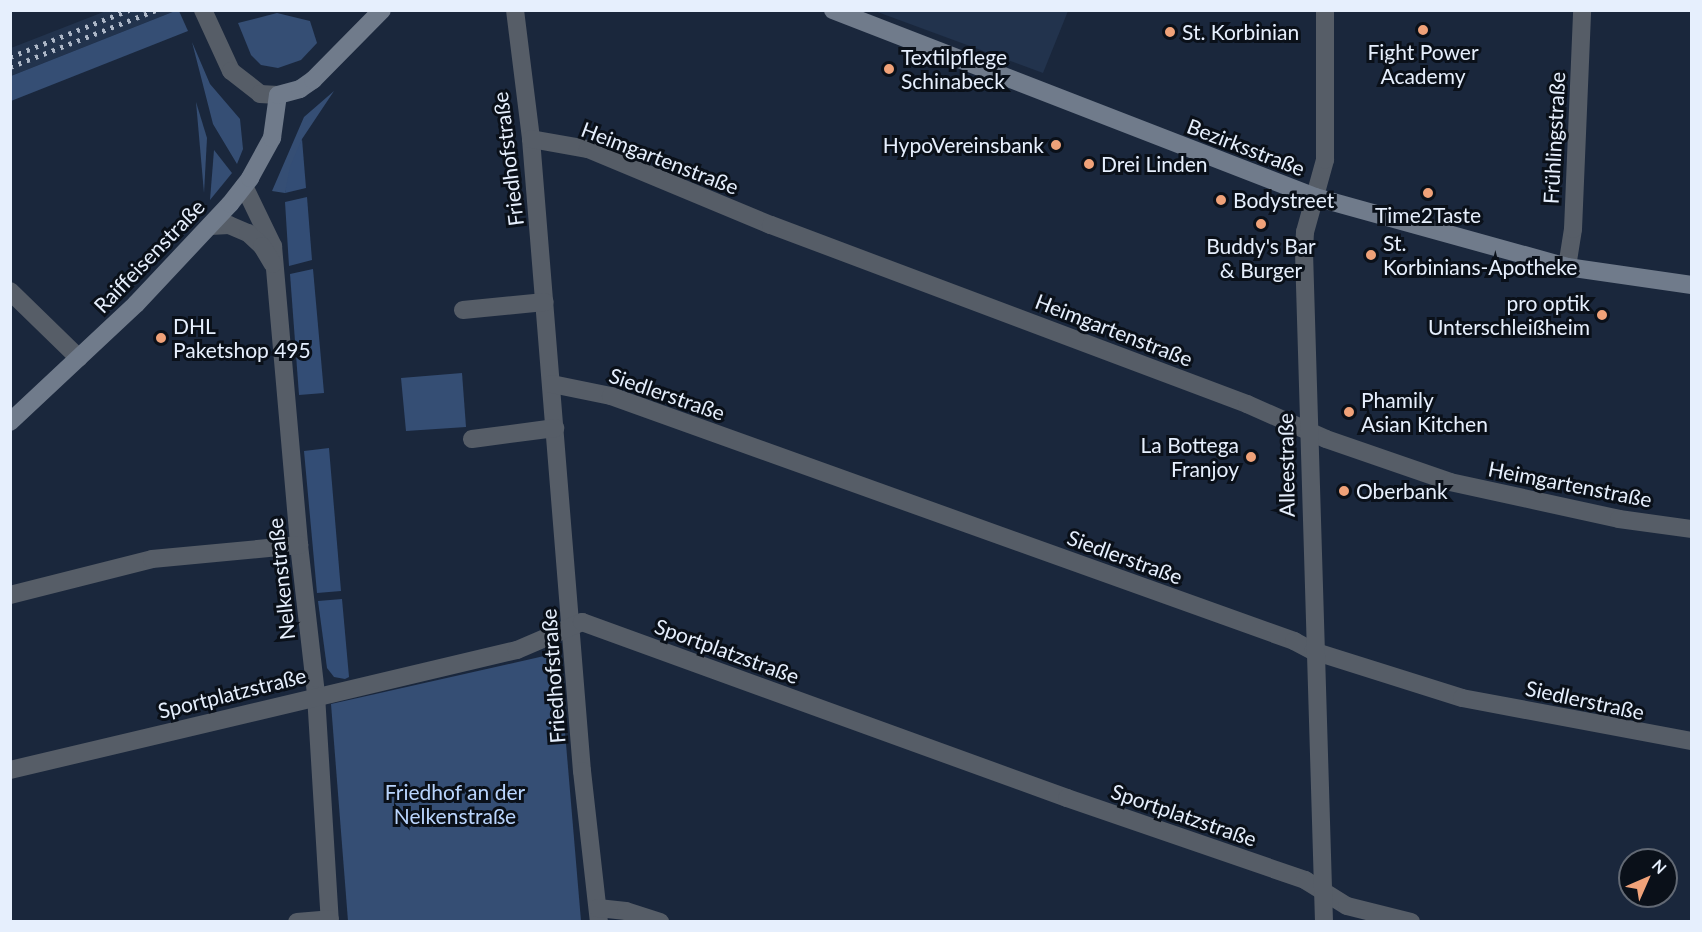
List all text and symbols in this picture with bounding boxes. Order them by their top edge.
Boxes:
place label: St. Korbinian [1182,19,1299,45]
marker: Fight Power Academy [1416,23,1430,37]
marker: St. Korbinian [1163,25,1177,39]
place label: Fight Power Academy [1367,39,1479,89]
place label: Textilpflege Schinabeck [901,44,1007,94]
marker: Textilpflege Schinabeck [882,62,896,76]
street label: Frühlingstraße [1538,71,1570,205]
street label: Friedhofstraße [487,90,529,228]
street label: Bezirksstraße [1183,113,1309,181]
street label: Heimgartenstraße [578,116,742,200]
place label: HypoVereinsbank [883,132,1044,158]
marker: HypoVereinsbank [1049,138,1063,152]
place label: Drei Linden [1101,151,1208,177]
marker: Drei Linden [1082,157,1096,171]
marker: Time2Taste [1421,186,1435,200]
place label: Bodystreet [1233,187,1334,213]
marker: Bodystreet [1214,193,1228,207]
street label: Raiffeisenstraße [89,194,209,318]
place label: Time2Taste [1375,202,1481,228]
marker: Buddy's Bar & Burger [1254,217,1268,231]
place label: St. Korbinians-Apotheke [1383,230,1577,280]
place label: Buddy's Bar & Burger [1206,233,1316,283]
marker: St. Korbinians-Apotheke [1364,248,1378,262]
street label: Heimgartenstraße [1032,288,1196,372]
place label: pro optik Unterschleißheim [1428,290,1590,340]
marker: pro optik Unterschleißheim [1595,308,1609,322]
place label: DHL Paketshop 495 [173,313,311,363]
marker: DHL Paketshop 495 [154,331,168,345]
street label: Siedlerstraße [606,362,728,426]
place label: Phamily Asian Kitchen [1361,387,1488,437]
marker: Phamily Asian Kitchen [1342,405,1356,419]
street label: Alleestraße [1272,413,1300,517]
place label: La Bottega Franjoy [1141,432,1239,482]
marker: La Bottega Franjoy [1244,450,1258,464]
street label: Heimgartenstraße [1486,456,1654,512]
place label: Oberbank [1356,478,1448,504]
marker: Oberbank [1337,484,1351,498]
street label: Nelkenstraße [262,517,300,641]
street label: Siedlerstraße [1064,525,1186,589]
street label: Friedhofstraße [536,608,570,744]
street label: Sportplatzstraße [651,613,803,689]
street label: Sportplatzstraße [155,662,309,724]
street label: Siedlerstraße [1523,675,1647,725]
street label: Sportplatzstraße [1108,778,1260,852]
park label: Friedhof an der Nelkenstraße [385,779,525,829]
north arrow [1618,848,1678,908]
text: N [1649,855,1671,877]

